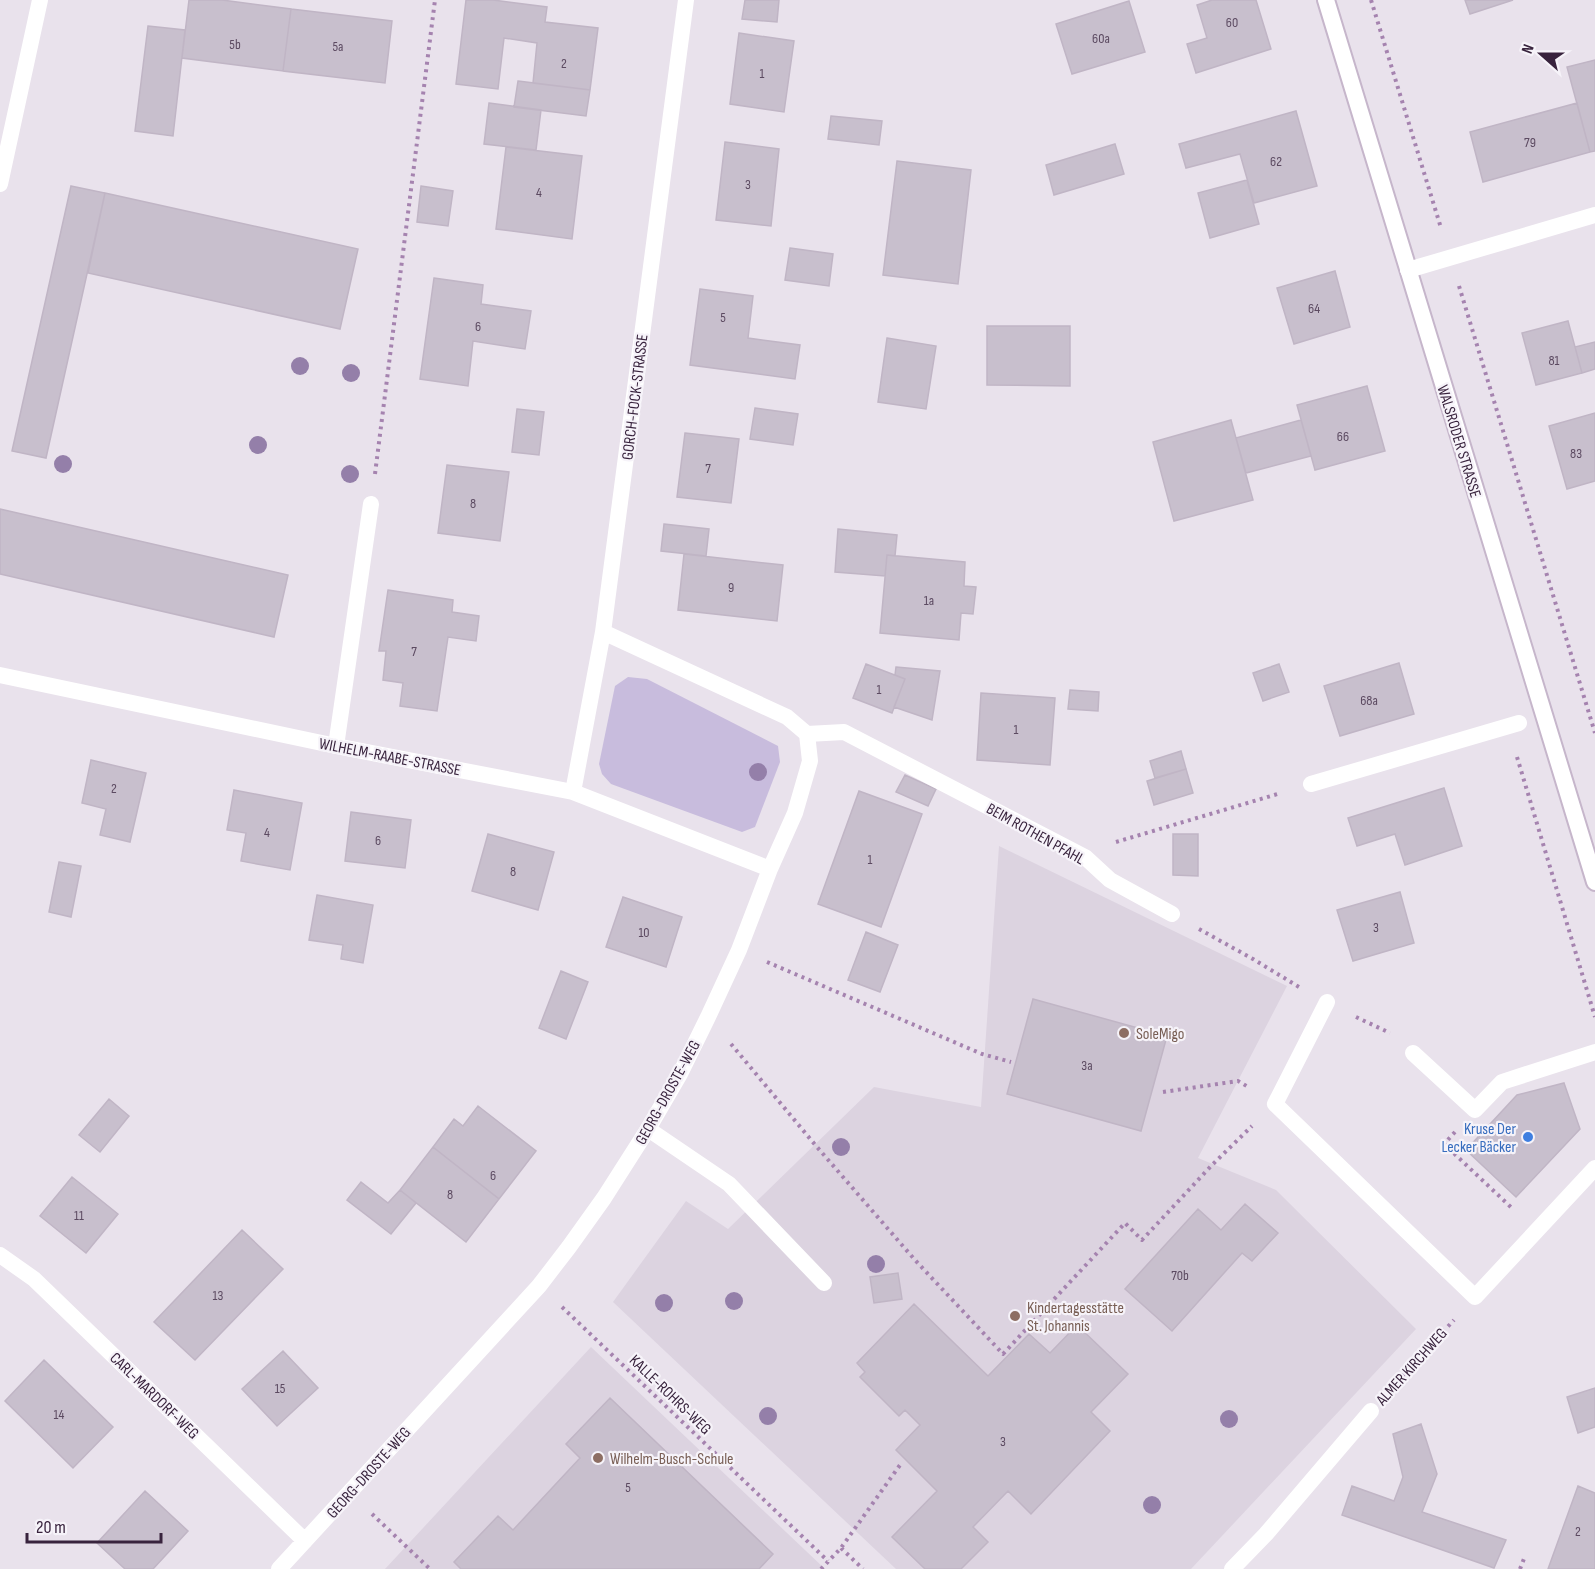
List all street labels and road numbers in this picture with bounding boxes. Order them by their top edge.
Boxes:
street label: GORCH-FOCK-STRASSE [618,333,653,461]
street label: WALSRODER STRASSE [1432,383,1485,500]
street label: WILHELM-RAABE-STRASSE [317,734,462,781]
street label: BEIM ROTHEN PFAHL [983,799,1088,869]
street label: GEORG-DROSTE-WEG [632,1037,705,1148]
street label: ALMER KIRCHWEG [1372,1325,1452,1410]
street label: CARL-MARDORF-WEG [106,1349,202,1443]
street label: KALLE-ROHRS-WEG [625,1351,715,1439]
street label: GEORG-DROSTE-WEG [323,1423,415,1523]

